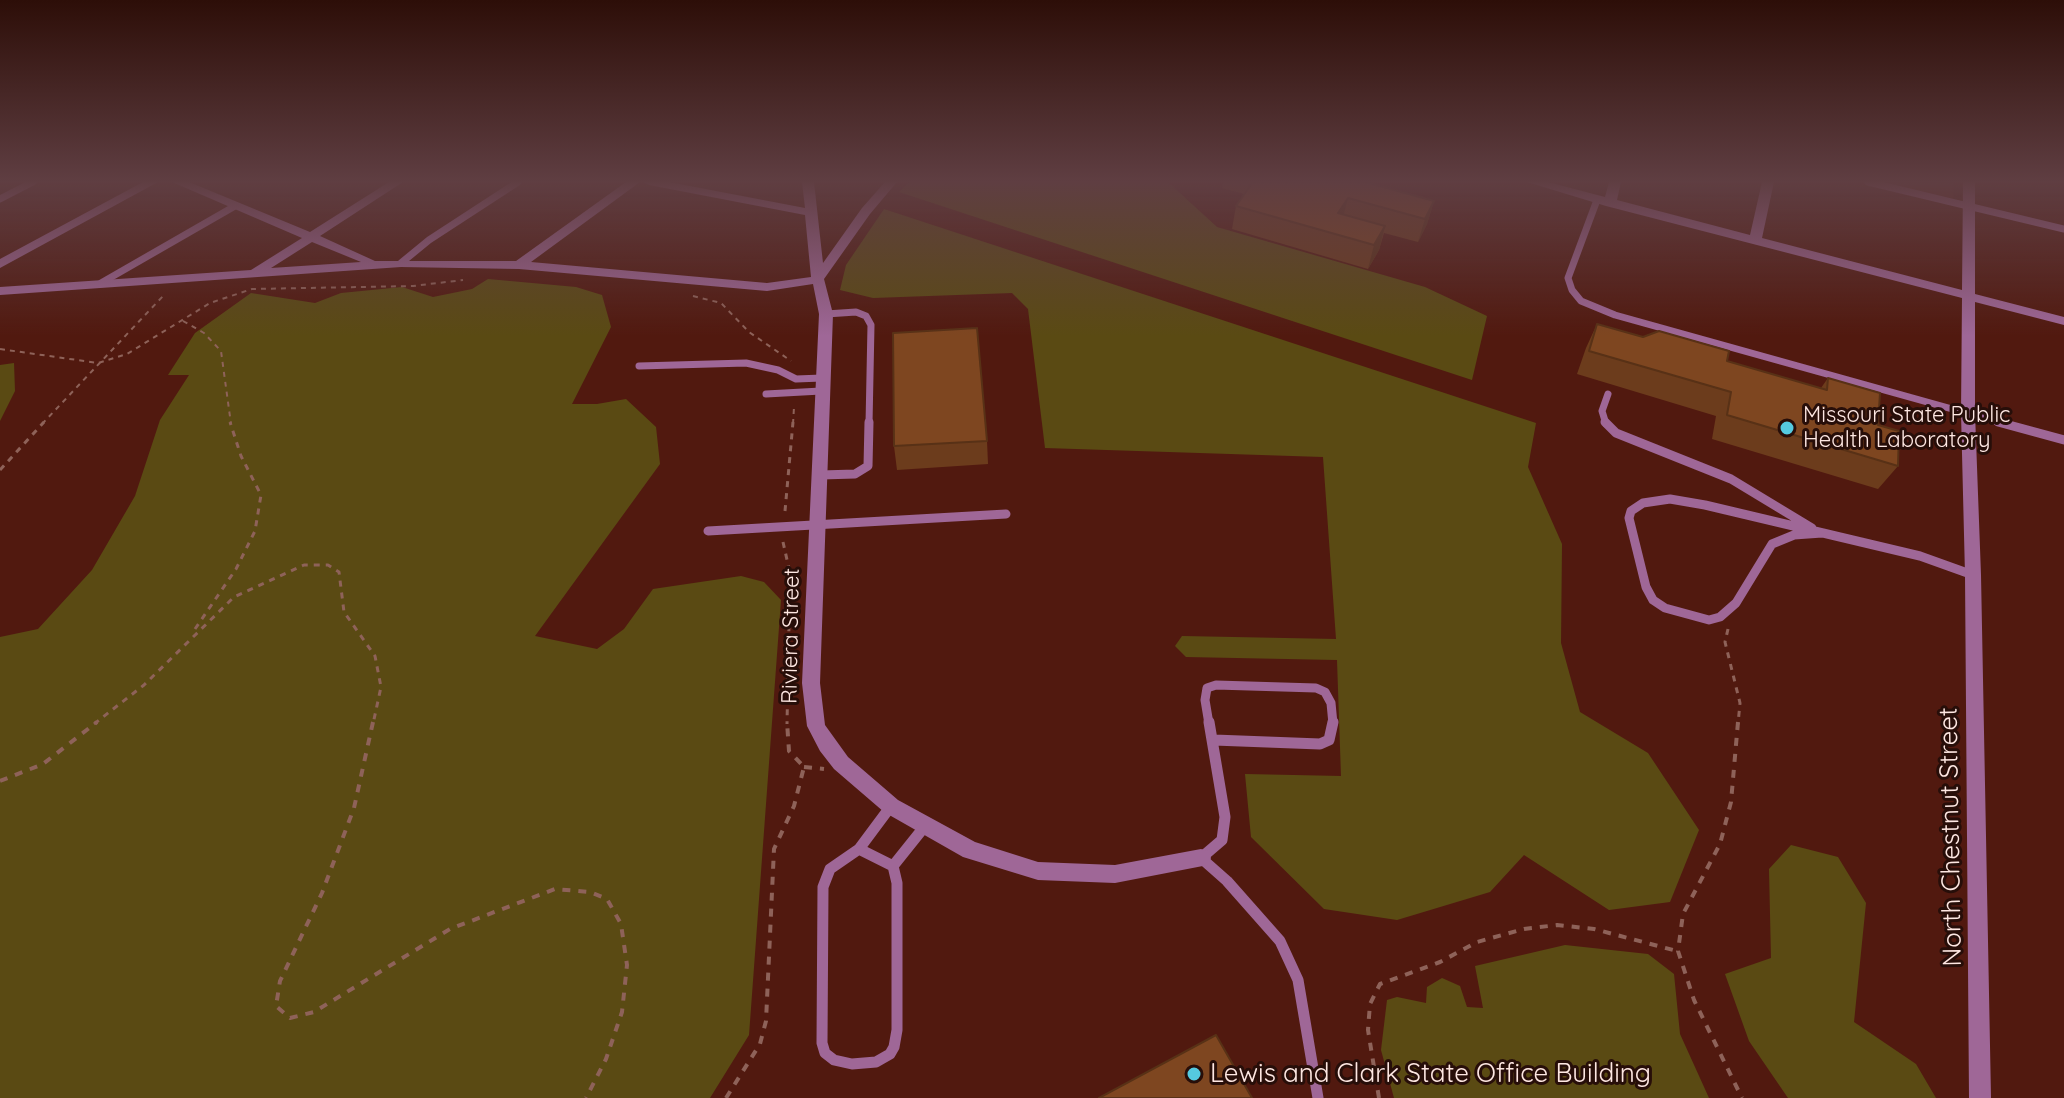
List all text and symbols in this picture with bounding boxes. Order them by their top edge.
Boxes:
place label: Missouri State Public Health Laboratory [1803,402,2010,454]
marker: Missouri State Public Health Laboratory [1778,419,1796,437]
street label: Riviera Street [777,568,805,704]
street label: North Chestnut Street [1933,707,1969,967]
place label: Lewis and Clark State Office Building [1210,1058,1651,1090]
marker: Lewis and Clark State Office Building [1185,1065,1203,1083]

